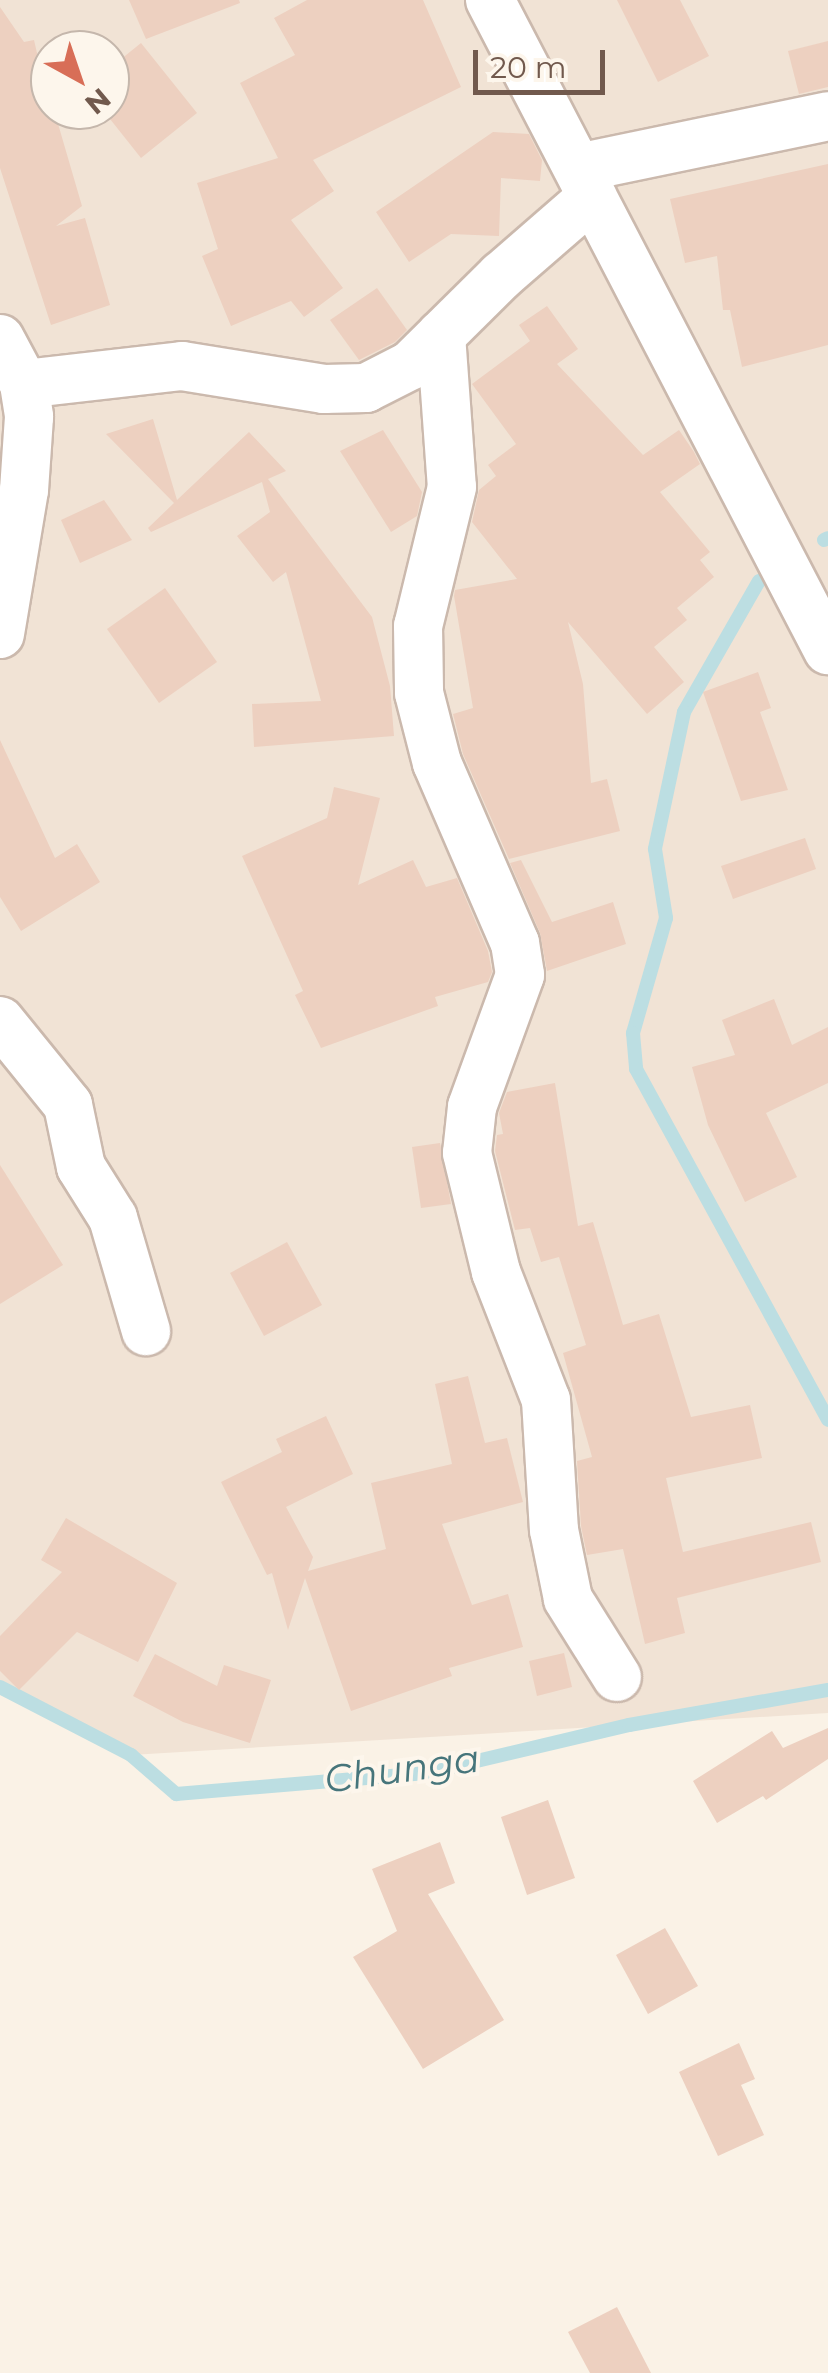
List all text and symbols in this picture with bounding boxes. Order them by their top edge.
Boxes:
north arrow [30,30,130,130]
scale bar [478,30,610,92]
text: 20 m [490,49,567,86]
text: N [78,81,118,122]
water label: Chunga [322,1736,482,1802]

